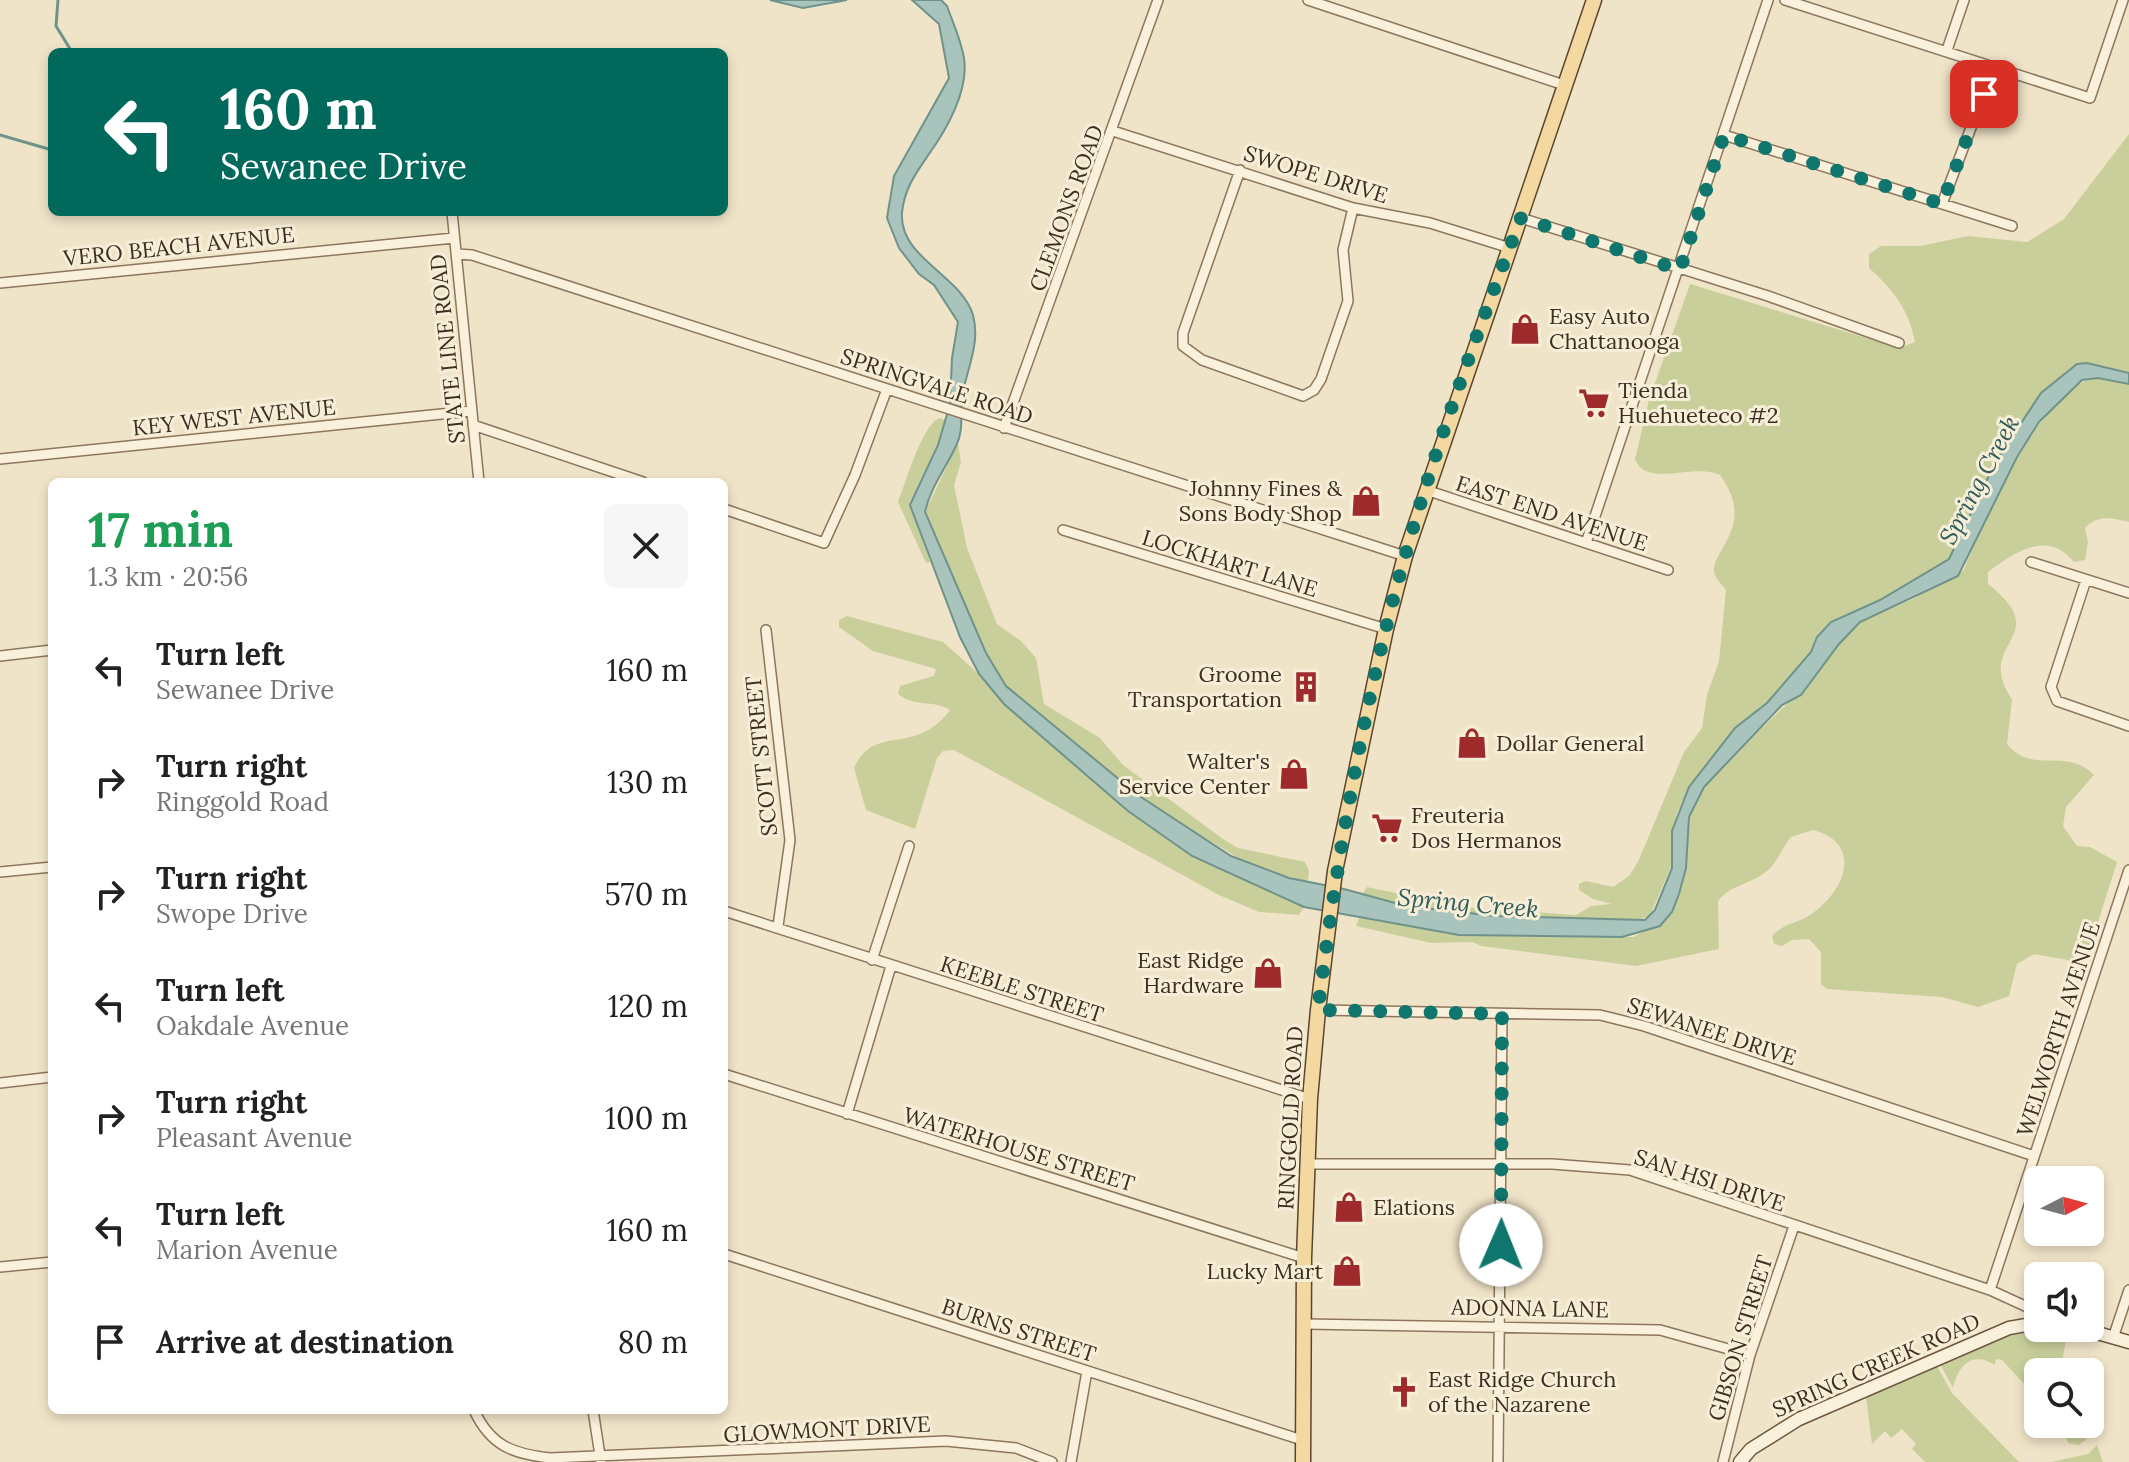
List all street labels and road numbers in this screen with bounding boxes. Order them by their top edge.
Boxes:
street label: CLEMONS ROAD [1023,121,1109,295]
street label: SWOPE DRIVE [1240,139,1392,209]
street label: VERO BEACH AVENUE [61,220,296,272]
street label: STATE LINE ROAD [423,253,471,445]
street label: SPRINGVALE ROAD [837,342,1037,430]
street label: KEY WEST AVENUE [131,392,337,442]
street label: EAST END AVENUE [1452,469,1652,557]
street label: LOCKHART LANE [1139,523,1321,603]
street label: SCOTT STREET [739,675,783,837]
street label: WELWORTH AVENUE [2010,918,2106,1140]
street label: KEEBLE STREET [937,949,1107,1029]
street label: SEWANEE DRIVE [1624,990,1800,1072]
street label: RINGGOLD ROAD [1271,1025,1309,1211]
street label: WATERHOUSE STREET [900,1100,1138,1198]
street label: SAN HSI DRIVE [1631,1142,1789,1218]
street label: GIBSON STREET [1701,1252,1779,1424]
street label: BURNS STREET [938,1292,1100,1368]
street label: ADONNA LANE [1450,1293,1609,1323]
street label: SPRING CREEK ROAD [1768,1307,1984,1423]
street label: GLOWMONT DRIVE [723,1410,931,1448]

